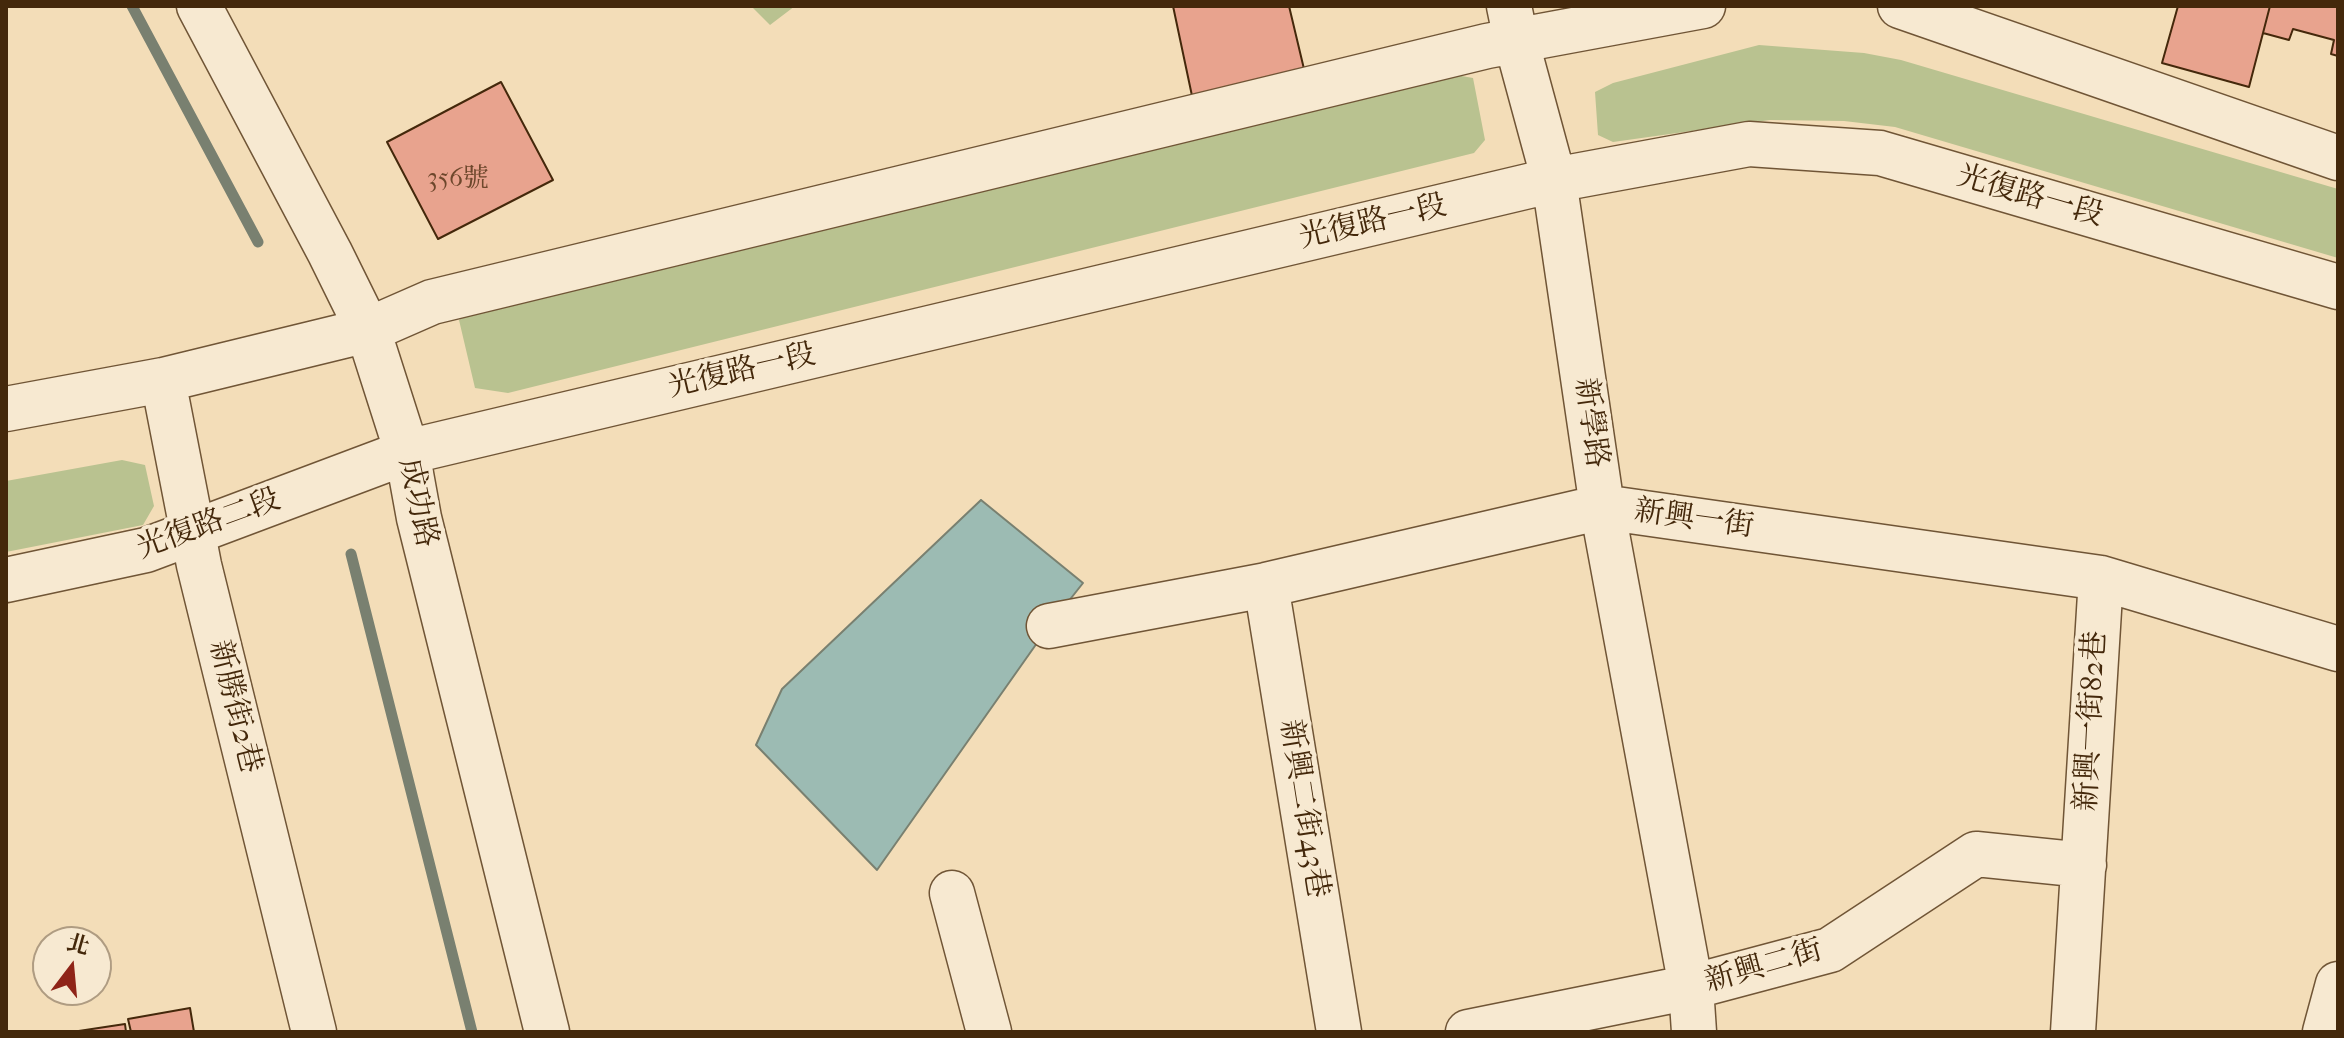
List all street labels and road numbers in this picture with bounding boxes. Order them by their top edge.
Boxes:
street label: 光復路一段 [1953,159,2107,235]
street label: 光復路一段 [1296,189,1450,257]
street label: 光復路一段 [665,338,819,406]
street label: 新學路 [1566,376,1614,470]
street label: 成功路 [390,455,444,551]
street label: 光復路二段 [132,482,286,568]
street label: 新興一街 [1632,494,1756,546]
street label: 新興一街82巷 [2069,630,2115,812]
street label: 新勝街2巷 [200,637,268,777]
street label: 新興二街43巷 [1271,717,1335,901]
street label: 新興二街 [1701,933,1827,1001]

